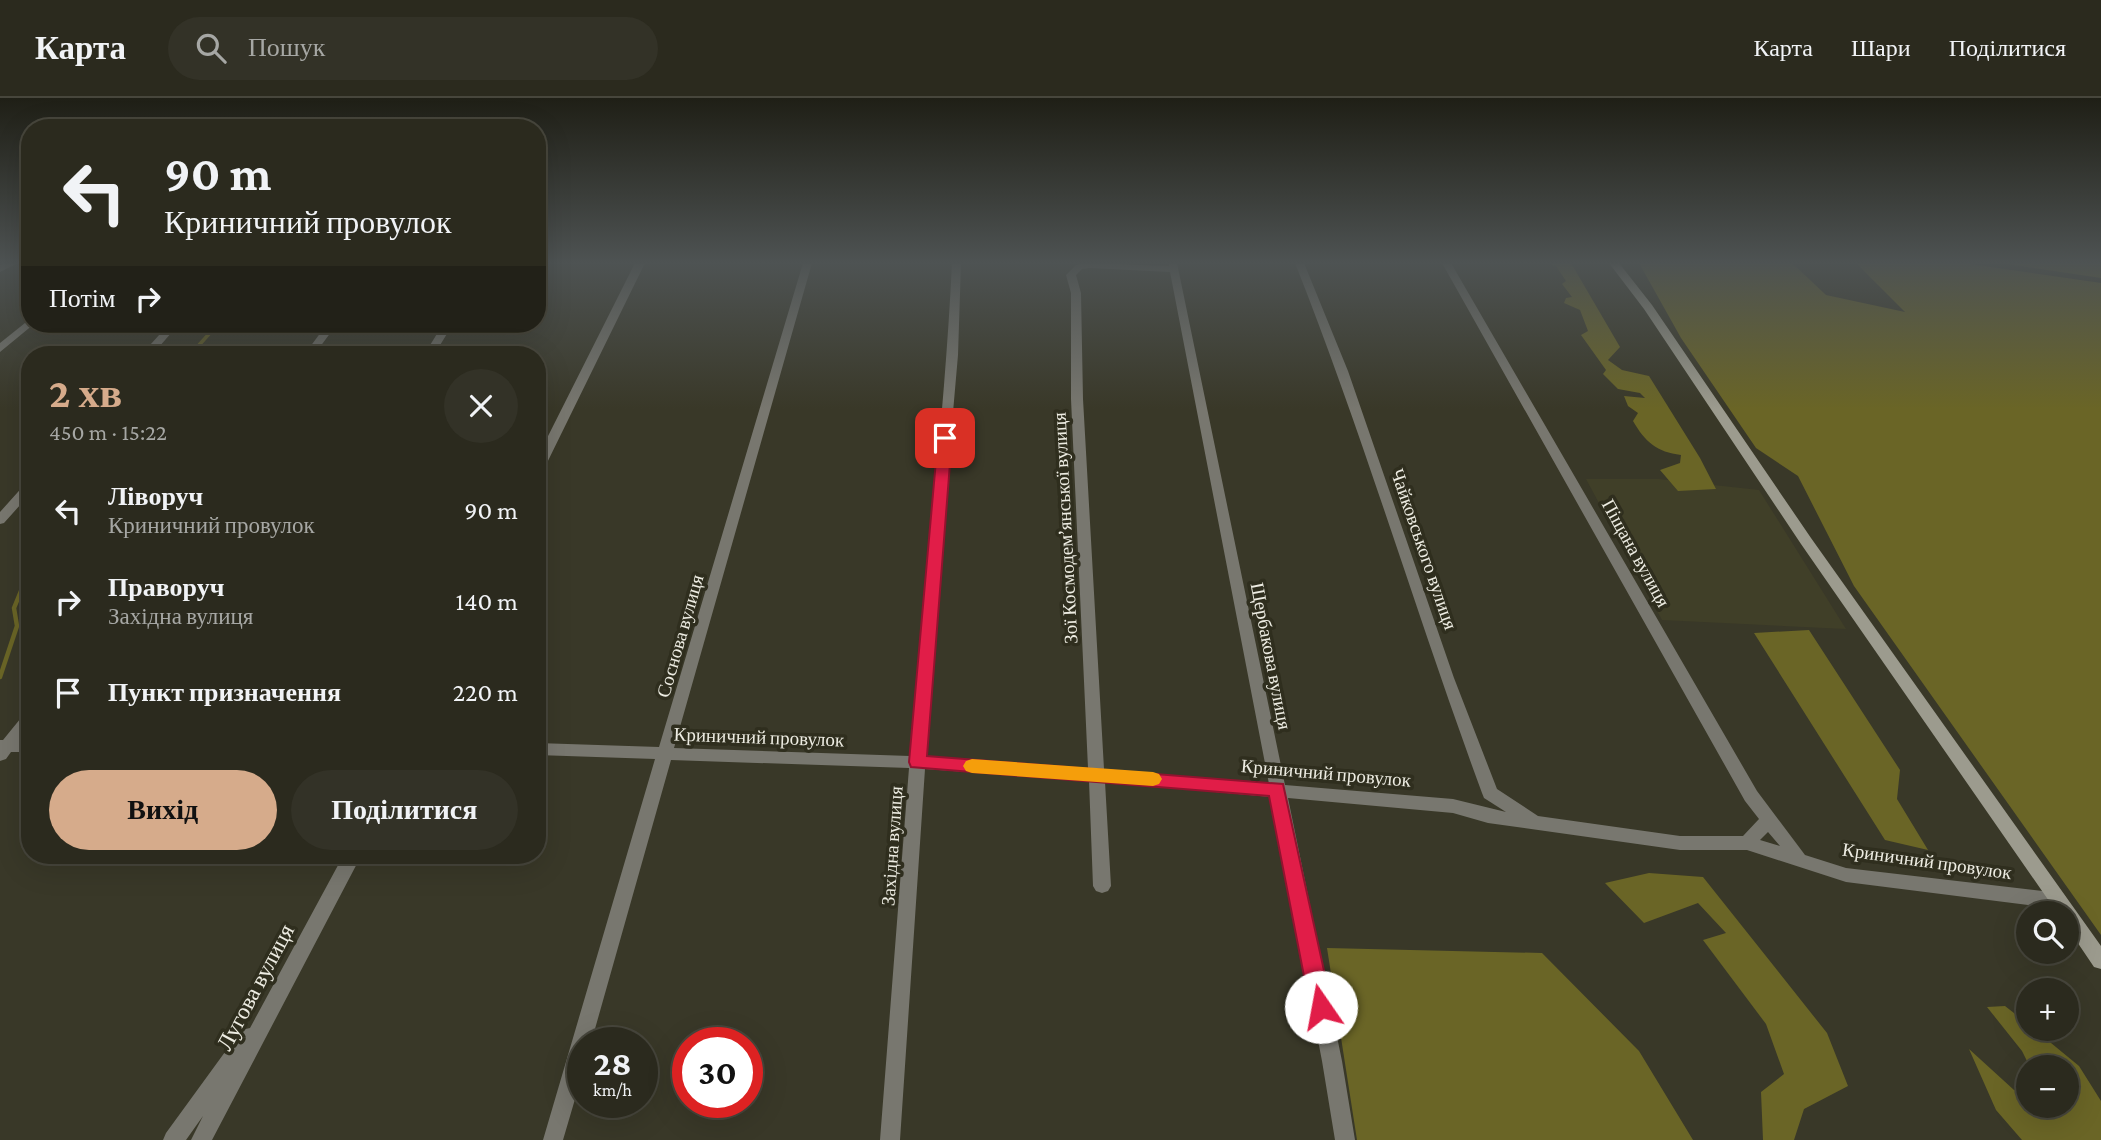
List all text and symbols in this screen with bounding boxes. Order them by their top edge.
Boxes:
search box [168,17,658,80]
text: Карта [35,29,126,66]
icon: search [192,29,230,67]
text: Пошук [248,33,325,62]
text: Карта [1753,34,1813,61]
text: Шари [1851,34,1911,61]
text: Поділитися [1949,34,2066,61]
text: 90 m [164,146,271,201]
icon: left [49,147,140,238]
text: Криничний провулок [164,204,451,240]
icon: right [129,280,167,318]
text: Потім [49,284,115,313]
text: 2 хв [49,369,122,416]
button: close [444,369,518,443]
pin [915,408,975,468]
street label: Зої Космодем’янської вулиця [1048,411,1082,644]
text: 450 m · 15:22 [49,419,167,445]
icon: arrive [926,419,964,457]
street label: Чайковського вулиця [1387,466,1461,632]
text: Ліворуч [108,482,203,511]
icon: left [49,492,87,530]
text: 90 m [464,496,518,525]
street label: Піщана вулиця [1598,496,1674,611]
text: Криничний провулок [108,512,315,538]
street label: Соснова вулиця [652,572,708,700]
text: Праворуч [108,573,224,602]
street label: Щербакова вулиця [1246,581,1296,731]
icon: right [49,583,87,621]
text: 140 m [456,587,518,616]
text: Західна вулиця [108,603,253,629]
icon: arrive [49,674,87,712]
text: Пункт призначення [108,678,341,707]
text: 220 m [453,678,518,707]
street label: Криничний провулок [673,724,845,750]
street label: Криничний провулок [1240,755,1413,791]
button: Вихід [49,770,277,850]
button: Поділитися [291,770,518,850]
street label: Західна вулиця [877,785,907,907]
street label: Криничний провулок [1841,839,2014,883]
map controls [2016,901,2079,1118]
button: search [2016,901,2079,964]
street label: Лугова вулиця [211,919,299,1055]
position arrow [1284,970,1358,1044]
button: + [2016,978,2079,1041]
speed limit sign: 30 [672,1027,763,1118]
text: 28 [593,1044,632,1083]
button: − [2016,1055,2079,1118]
text: km/h [593,1080,632,1100]

